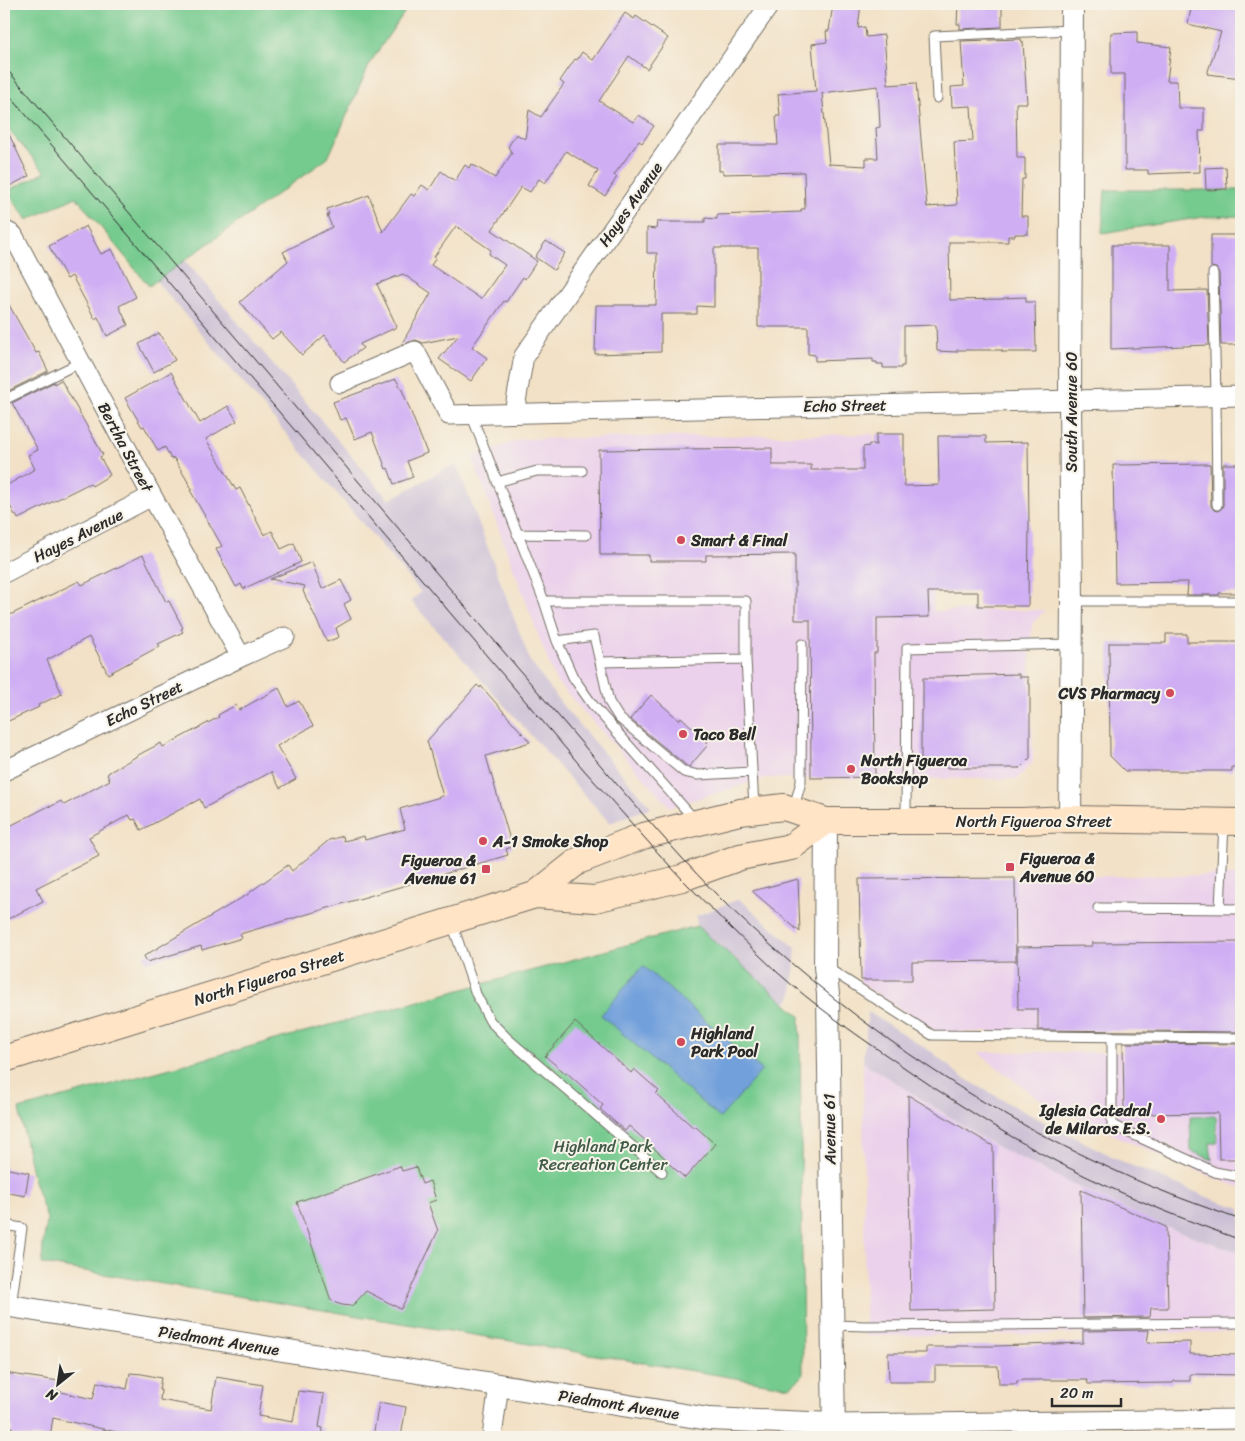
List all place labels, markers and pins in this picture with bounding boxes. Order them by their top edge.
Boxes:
place label: Smart & Final [690,526,789,555]
marker: Smart & Final [675,534,687,546]
place label: CVS Pharmacy [1058,679,1161,708]
marker: CVS Pharmacy [1164,687,1176,699]
place label: Taco Bell [693,720,757,749]
marker: Taco Bell [677,728,689,740]
place label: North Figueroa Bookshop [860,746,968,793]
marker: North Figueroa Bookshop [845,763,857,775]
place label: A-1 Smoke Shop [492,827,609,856]
marker: A-1 Smoke Shop [477,835,489,847]
place label: Figueroa & Avenue 60 [1019,844,1095,891]
place label: Figueroa & Avenue 61 [400,846,477,893]
marker: Figueroa & Avenue 60 [1004,861,1016,873]
marker: Figueroa & Avenue 61 [480,863,492,875]
place label: Highland Park Pool [690,1019,759,1066]
marker: Highland Park Pool [675,1036,687,1048]
place label: Iglesia Catedral de Milaros E.S. [1039,1096,1152,1143]
marker: Iglesia Catedral de Milaros E.S. [1155,1113,1167,1125]

